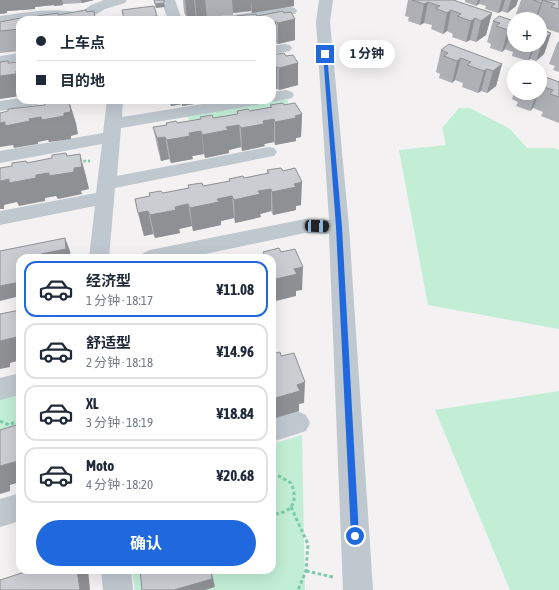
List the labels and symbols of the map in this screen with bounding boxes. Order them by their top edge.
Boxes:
callout: 1 分钟 [339,40,395,68]
route end [316,45,334,63]
car [305,220,329,232]
route start [346,527,364,545]

